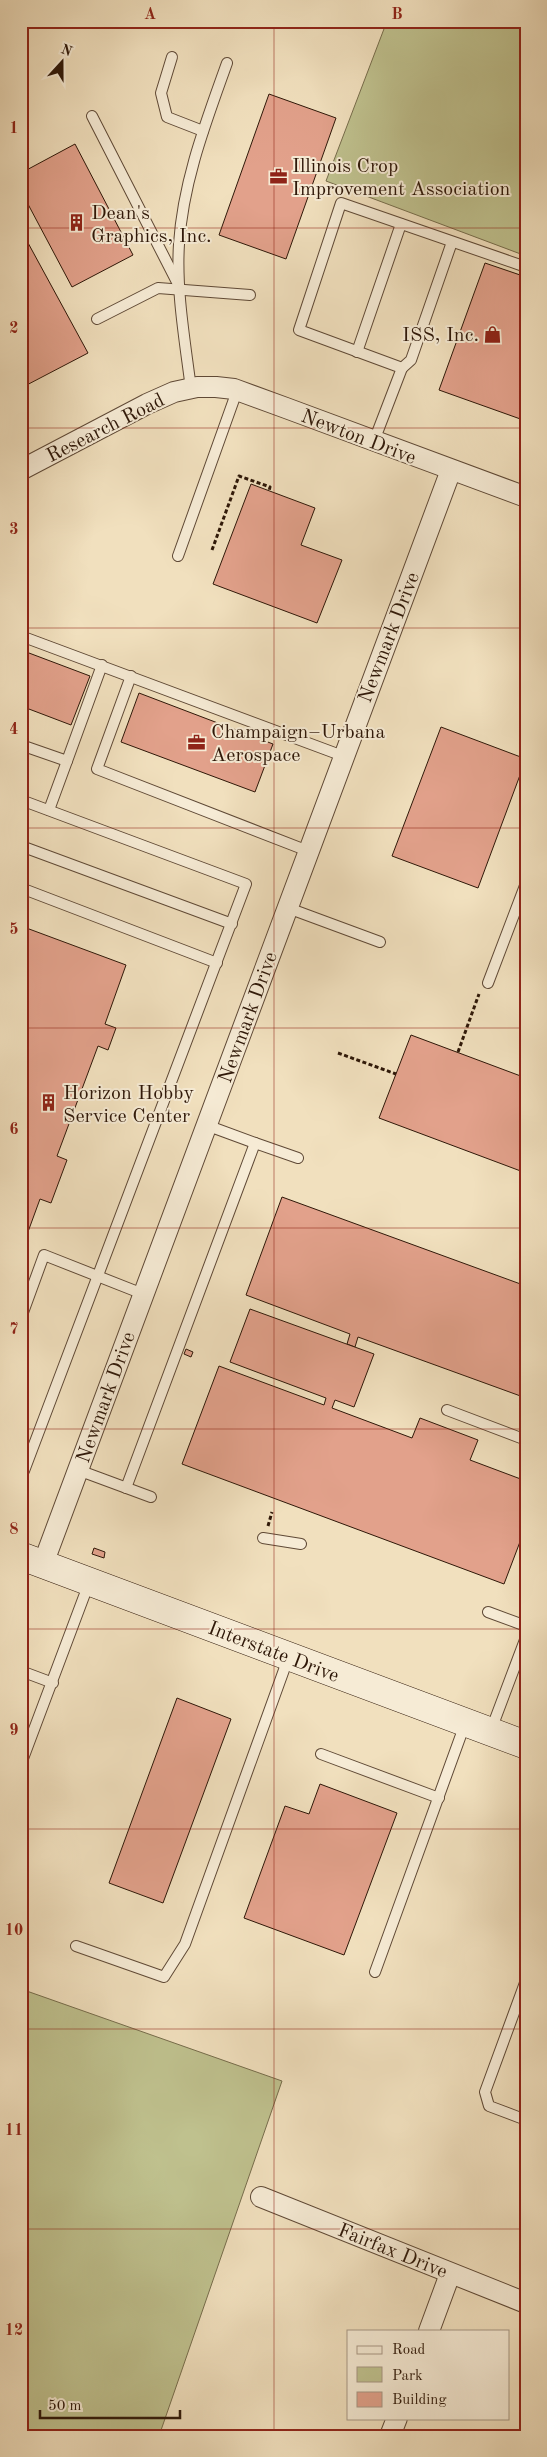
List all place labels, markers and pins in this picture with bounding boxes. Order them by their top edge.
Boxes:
place label: Illinois Crop Improvement Association [292,157,511,200]
office icon: Illinois Crop Improvement Association [268,166,288,186]
place label: Dean's Graphics, Inc. [91,204,212,247]
building icon: Dean's Graphics, Inc. [67,213,87,233]
shop icon: ISS, Inc. [483,324,503,344]
place label: ISS, Inc. [402,326,479,346]
place label: Champaign–Urbana Aerospace [211,723,385,766]
office icon: Champaign–Urbana Aerospace [187,733,207,753]
place label: Horizon Hobby Service Center [63,1084,195,1127]
building icon: Horizon Hobby Service Center [39,1093,59,1113]

